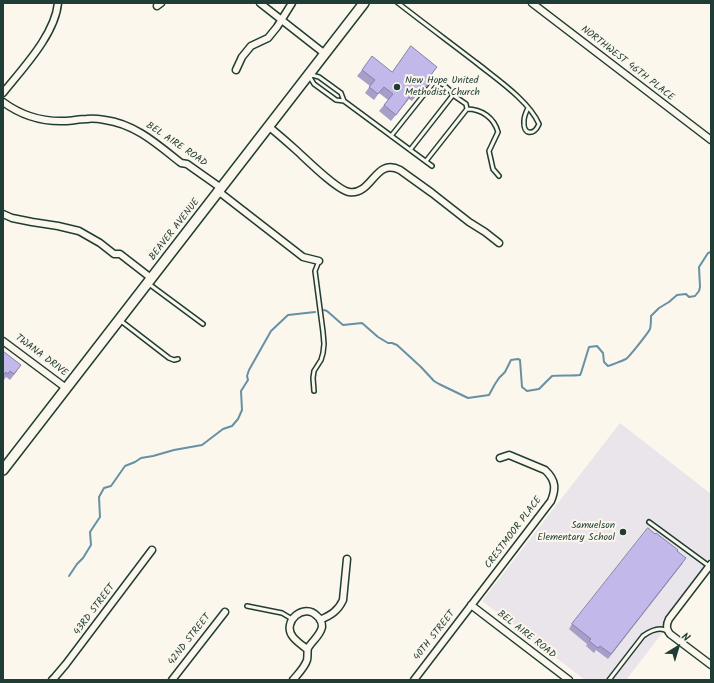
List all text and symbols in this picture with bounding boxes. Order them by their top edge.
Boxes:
street label: NORTHWEST 46TH PLACE [578,24,676,104]
place label: New Hope United Methodist Church [405,75,480,98]
marker: New Hope United Methodist Church [392,82,402,92]
street label: BEL AIRE ROAD [143,120,209,170]
street label: BEAVER AVENUE [147,197,203,263]
street label: TWANA DRIVE [12,332,70,380]
street label: CRESTMOOR PLACE [483,495,545,571]
place label: Samuelson Elementary School [537,520,615,544]
marker: Samuelson Elementary School [618,527,628,537]
street label: 43RD STREET [72,582,118,638]
street label: BEL AIRE ROAD [494,608,558,662]
street label: 40TH STREET [412,609,458,663]
street label: 42ND STREET [166,612,214,668]
north arrow [658,627,698,667]
text: N [677,628,694,647]

